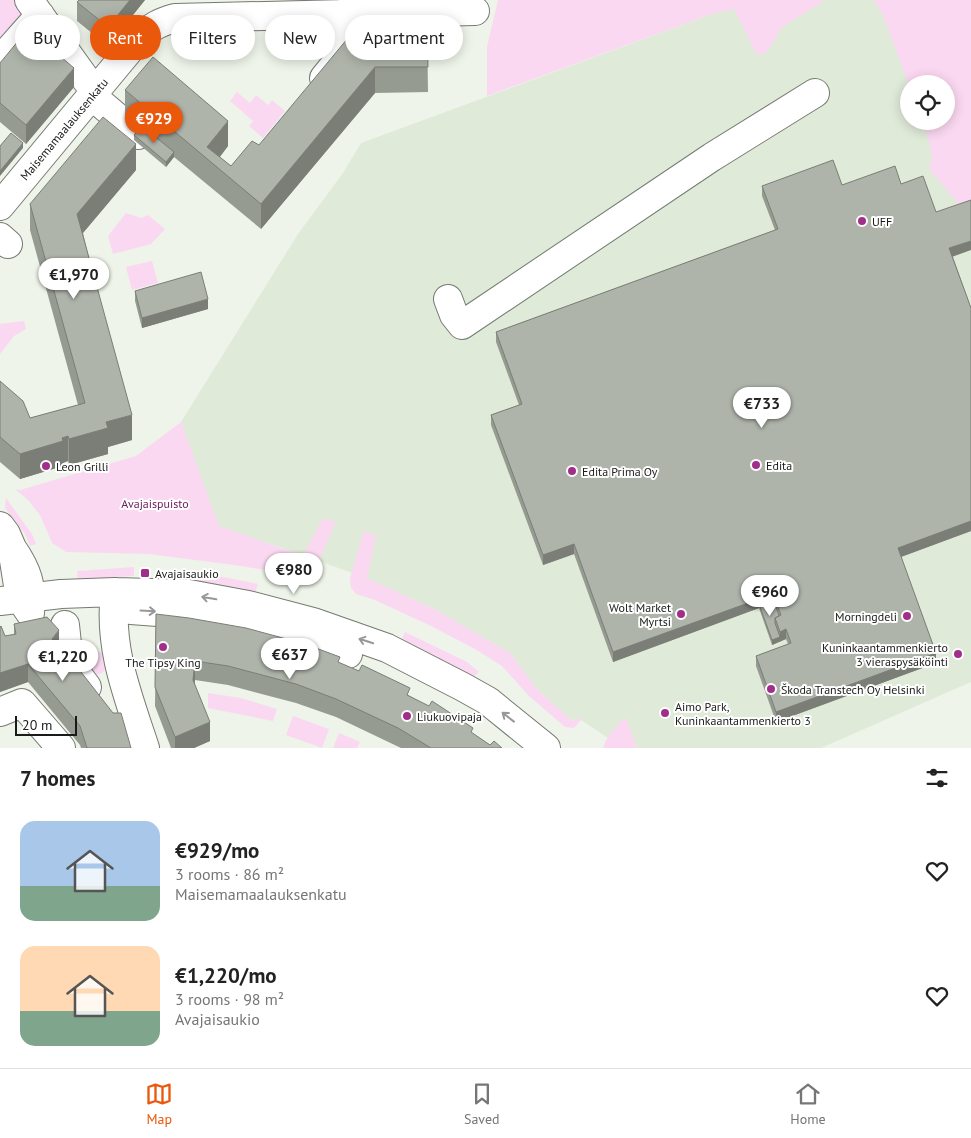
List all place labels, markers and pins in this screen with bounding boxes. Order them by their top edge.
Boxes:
pin: €929 [124,102,184,144]
place label: UFF [872,214,892,229]
marker: UFF [856,215,868,227]
pin: €1,970 [33,258,115,300]
pin: €733 [732,386,792,429]
place label: Edita [766,458,792,473]
place label: Leon Grilli [56,459,109,474]
marker: Edita [750,459,762,471]
marker: Leon Grilli [40,460,52,472]
place label: Edita Prima Oy [582,464,658,479]
marker: Edita Prima Oy [566,465,578,477]
pin: €980 [264,552,324,595]
place label: Avajaisaukio [155,566,219,581]
marker: Avajaisaukio [139,567,151,579]
pin: €960 [740,574,800,617]
place label: Wolt Market Myrtsi [609,600,671,629]
marker: Wolt Market Myrtsi [675,608,687,620]
place label: Morningdeli [835,609,897,624]
marker: Morningdeli [901,610,913,622]
pin: €637 [260,638,320,680]
pin: €1,220 [22,640,104,682]
place label: Kuninkaantammenkierto 3 vieraspysäköinti [822,640,948,669]
marker: The Tipsy King [157,641,169,653]
marker: Kuninkaantammenkierto 3 vieraspysäköinti [952,648,964,660]
place label: The Tipsy King [125,655,201,670]
place label: Škoda Transtech Oy Helsinki [781,682,925,697]
marker: Škoda Transtech Oy Helsinki [765,683,777,695]
place label: Aimo Park, Kuninkaantammenkierto 3 [675,699,811,728]
marker: Aimo Park, Kuninkaantammenkierto 3 [659,707,671,719]
place label: Liukuovipaja [417,709,482,724]
marker: Liukuovipaja [401,710,413,722]

